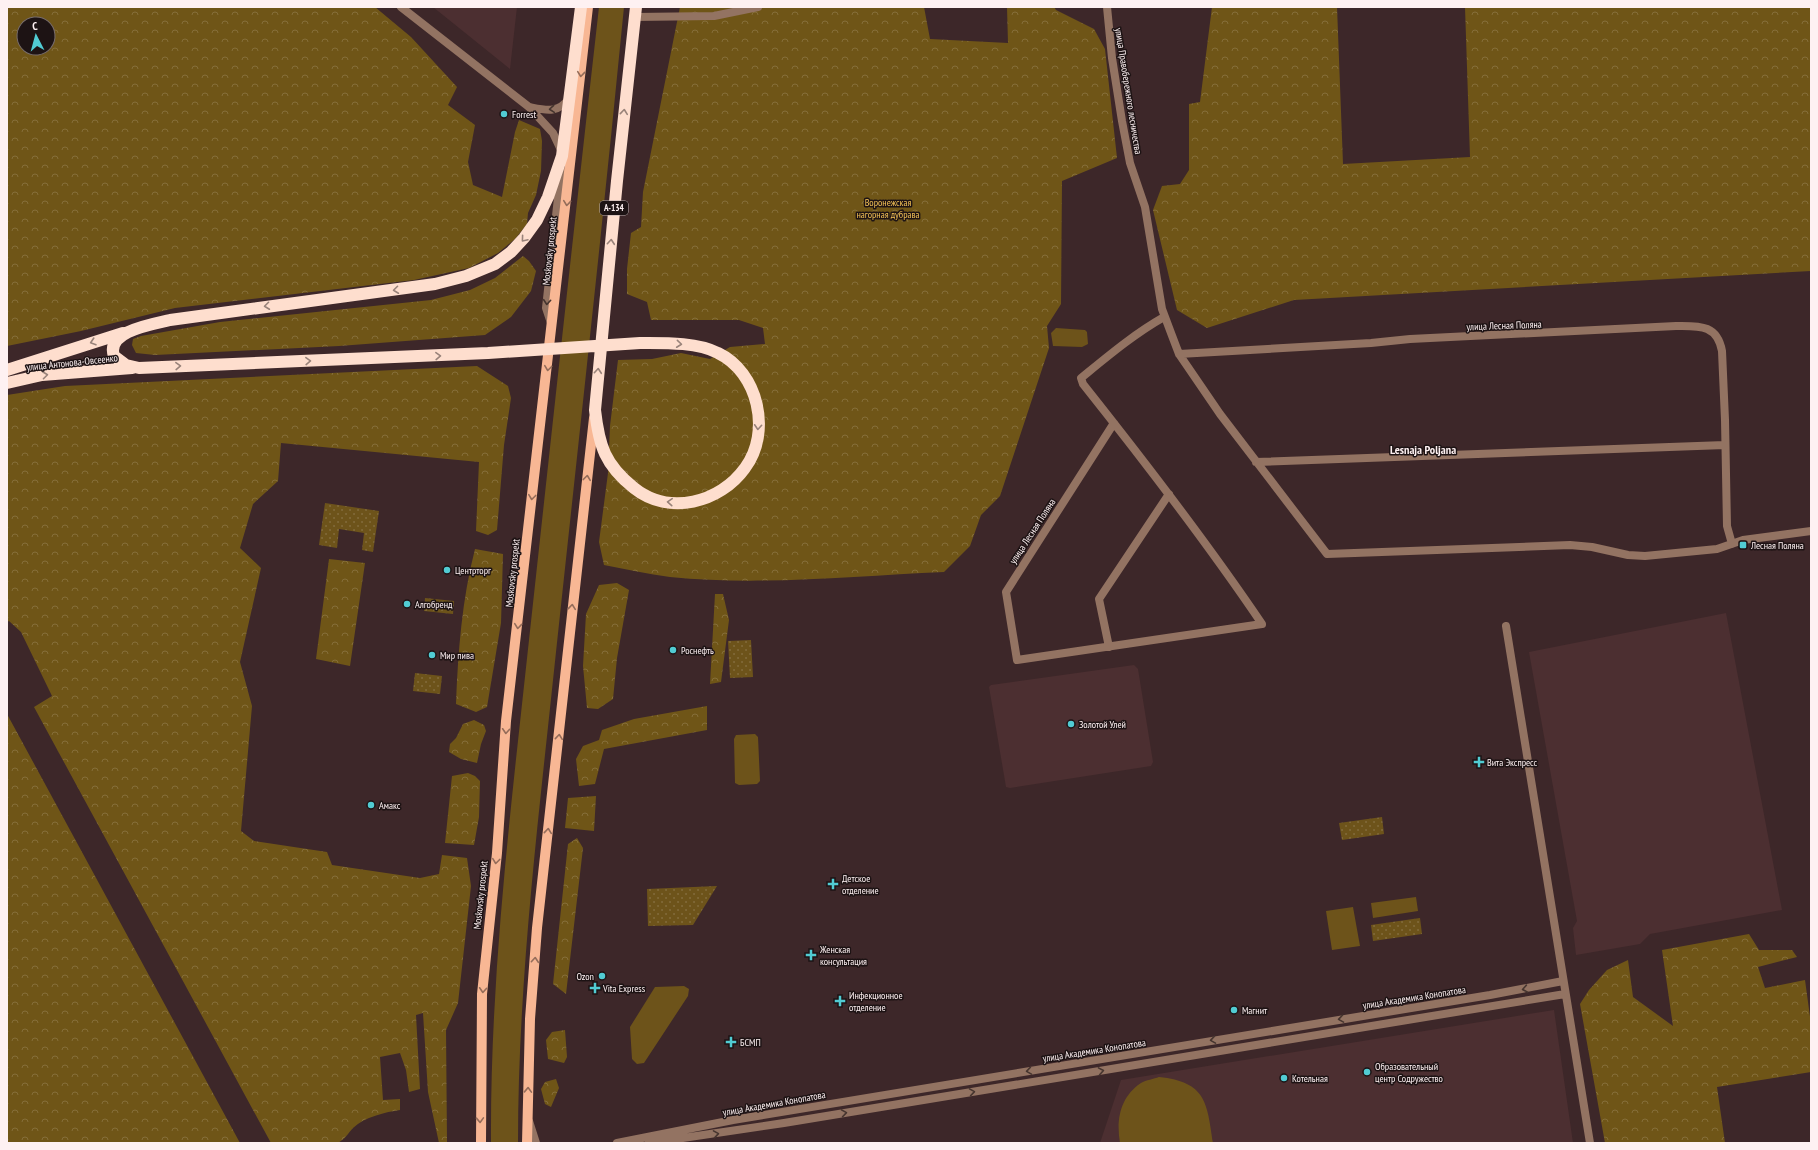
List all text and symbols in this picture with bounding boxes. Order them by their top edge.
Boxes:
north arrow [16,16,56,56]
text: С [32,19,38,33]
street label: улица Правобережного лесничества [1112,27,1145,155]
one-way arrow [577,71,586,77]
one-way arrow [548,105,555,114]
place label: Forrest [512,108,536,121]
marker: Forrest [499,109,509,119]
one-way arrow [620,109,629,115]
park label: Воронежская нагорная дубрава [856,196,920,221]
one-way arrow [562,200,571,206]
road number: А-134 [600,201,628,215]
street label: Moskovsky prospekt [539,216,560,286]
one-way arrow [521,234,528,241]
one-way arrow [606,239,615,245]
one-way arrow [393,285,399,294]
one-way arrow [543,299,552,305]
one-way arrow [264,301,270,310]
street label: улица Лесная Поляна [1466,318,1542,333]
one-way arrow [89,337,96,346]
one-way arrow [676,340,682,349]
street label: улица Антонова-Овсеенко [26,351,118,374]
one-way arrow [435,351,441,360]
one-way arrow [305,357,311,365]
one-way arrow [175,362,181,371]
one-way arrow [544,365,553,371]
one-way arrow [594,368,603,374]
one-way arrow [42,371,48,380]
one-way arrow [754,424,763,431]
district label: Lesnaja Poljana [1390,442,1456,457]
one-way arrow [582,475,591,481]
one-way arrow [528,494,537,500]
street label: улица Лесная Поляна [1006,496,1058,566]
one-way arrow [667,498,673,507]
street label: Moskovsky prospekt [502,538,523,608]
place label: Лесная Поляна [1750,539,1804,552]
marker: Лесная Поляна [1738,540,1748,550]
place label: Центрторг [455,564,491,577]
marker: Центрторг [442,565,452,575]
place label: Алгобренд [415,598,453,611]
marker: Алгобренд [402,599,412,609]
one-way arrow [568,604,577,610]
one-way arrow [514,623,523,629]
place label: Роснефть [681,644,714,657]
marker: Роснефть [668,645,678,655]
place label: Мир пива [440,649,474,662]
marker: Мир пива [427,650,437,660]
place label: Золотой Улей [1079,718,1126,731]
marker: Золотой Улей [1066,719,1076,729]
one-way arrow [501,728,510,734]
one-way arrow [554,734,563,740]
place label: Вита Экспресс [1487,756,1538,769]
marker: Вита Экспресс [1474,757,1484,767]
place label: Амакс [379,799,401,812]
marker: Амакс [366,800,376,810]
one-way arrow [543,828,552,834]
one-way arrow [492,858,501,864]
street label: Moskovsky prospekt [470,860,491,930]
place label: Детское отделение [842,872,879,897]
marker: Детское отделение [827,878,839,890]
place label: Женская консультация [819,943,867,968]
marker: Женская консультация [805,949,817,961]
one-way arrow [530,957,539,963]
place label: Ozon [576,970,594,983]
marker: Ozon [597,971,607,981]
place label: Vita Express [602,982,646,995]
marker: Vita Express [590,983,600,993]
street label: улица Академика Конопатова [1362,983,1467,1012]
one-way arrow [1521,984,1528,993]
one-way arrow [478,987,487,993]
place label: Инфекционное отделение [849,989,903,1014]
marker: Инфекционное отделение [834,995,846,1007]
place label: Магнит [1242,1004,1268,1017]
marker: Магнит [1229,1005,1239,1015]
one-way arrow [1338,1014,1344,1023]
one-way arrow [1210,1035,1216,1044]
marker: БСМП [725,1036,737,1048]
place label: БСМП [740,1036,761,1049]
street label: улица Академика Конопатова [1042,1036,1147,1065]
place label: Образовательный центр Содружество [1375,1060,1443,1085]
one-way arrow [1026,1066,1032,1075]
one-way arrow [1098,1067,1104,1076]
marker: Образовательный центр Содружество [1362,1067,1372,1077]
place label: Котельная [1292,1072,1328,1085]
marker: Котельная [1279,1073,1289,1083]
one-way arrow [523,1087,532,1093]
street label: улица Академика Конопатова [722,1088,827,1119]
one-way arrow [969,1088,975,1097]
one-way arrow [841,1109,847,1118]
one-way arrow [476,1117,485,1123]
one-way arrow [713,1130,719,1139]

